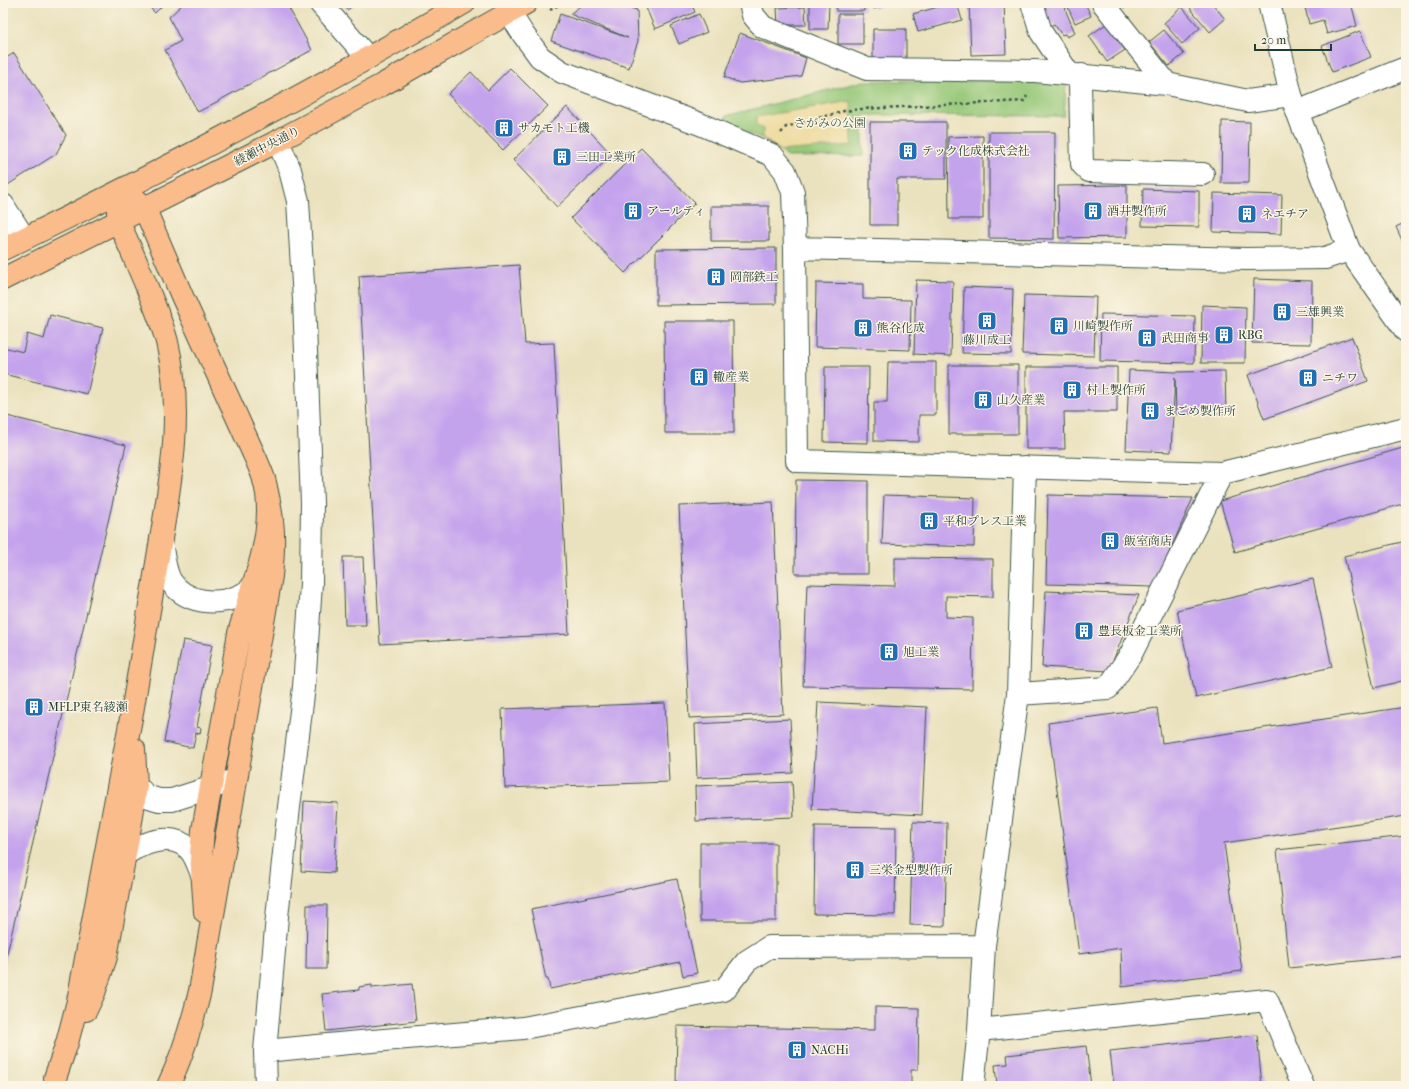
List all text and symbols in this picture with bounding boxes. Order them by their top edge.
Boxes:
scale bar [1255,26,1331,52]
text: 20 m [1261,33,1286,47]
park label: さがみの公園 [794,116,866,130]
building icon: サカモト工機 [493,117,515,139]
place label: サカモト工機 [518,121,590,135]
street label: 綾瀬中央通り [232,123,302,169]
building icon: テック化成株式会社 [897,140,919,162]
place label: テック化成株式会社 [922,144,1030,158]
building icon: 三田工業所 [551,146,573,168]
place label: 三田工業所 [576,150,636,164]
building icon: アールティ [622,200,644,222]
building icon: 酒井製作所 [1082,200,1104,222]
building icon: ネエチア [1236,203,1258,225]
place label: アールティ [647,204,705,218]
place label: 酒井製作所 [1107,204,1167,218]
place label: ネエチア [1261,207,1309,221]
building icon: 岡部鉄工 [705,266,727,288]
place label: 岡部鉄工 [730,270,778,284]
building icon: 三雄興業 [1271,301,1293,323]
place label: 三雄興業 [1296,305,1344,319]
building icon: 藤川成工 [976,310,998,332]
building icon: 川崎製作所 [1048,315,1070,337]
building icon: 熊谷化成 [852,317,874,339]
place label: 川崎製作所 [1073,319,1133,333]
place label: 熊谷化成 [877,321,925,335]
building icon: RBG [1213,324,1235,346]
building icon: 武田商事 [1136,327,1158,349]
place label: RBG [1238,328,1264,342]
place label: 武田商事 [1161,331,1209,345]
place label: 藤川成工 [963,333,1011,347]
building icon: 轍産業 [688,366,710,388]
building icon: ニチワ [1297,367,1319,389]
place label: 轍産業 [713,370,749,384]
place label: ニチワ [1322,371,1358,385]
building icon: 村上製作所 [1061,379,1083,401]
place label: 村上製作所 [1086,383,1146,397]
building icon: 山久産業 [972,389,994,411]
place label: 山久産業 [997,393,1045,407]
building icon: まごめ製作所 [1139,400,1161,422]
place label: まごめ製作所 [1164,404,1236,418]
building icon: 平和プレス工業 [918,510,940,532]
place label: 平和プレス工業 [943,514,1026,528]
building icon: 飯室商店 [1099,530,1121,552]
place label: 飯室商店 [1124,534,1172,548]
building icon: 豊長板金工業所 [1073,620,1095,642]
place label: 豊長板金工業所 [1098,624,1182,638]
building icon: 旭工業 [878,641,900,663]
place label: 旭工業 [903,645,939,659]
building icon: MFLP東名綾瀬 [23,696,45,718]
place label: MFLP東名綾瀬 [48,700,128,714]
building icon: 三栄金型製作所 [844,859,866,881]
place label: 三栄金型製作所 [869,863,953,877]
building icon: NACHi [786,1039,808,1061]
place label: NACHi [811,1043,849,1057]

